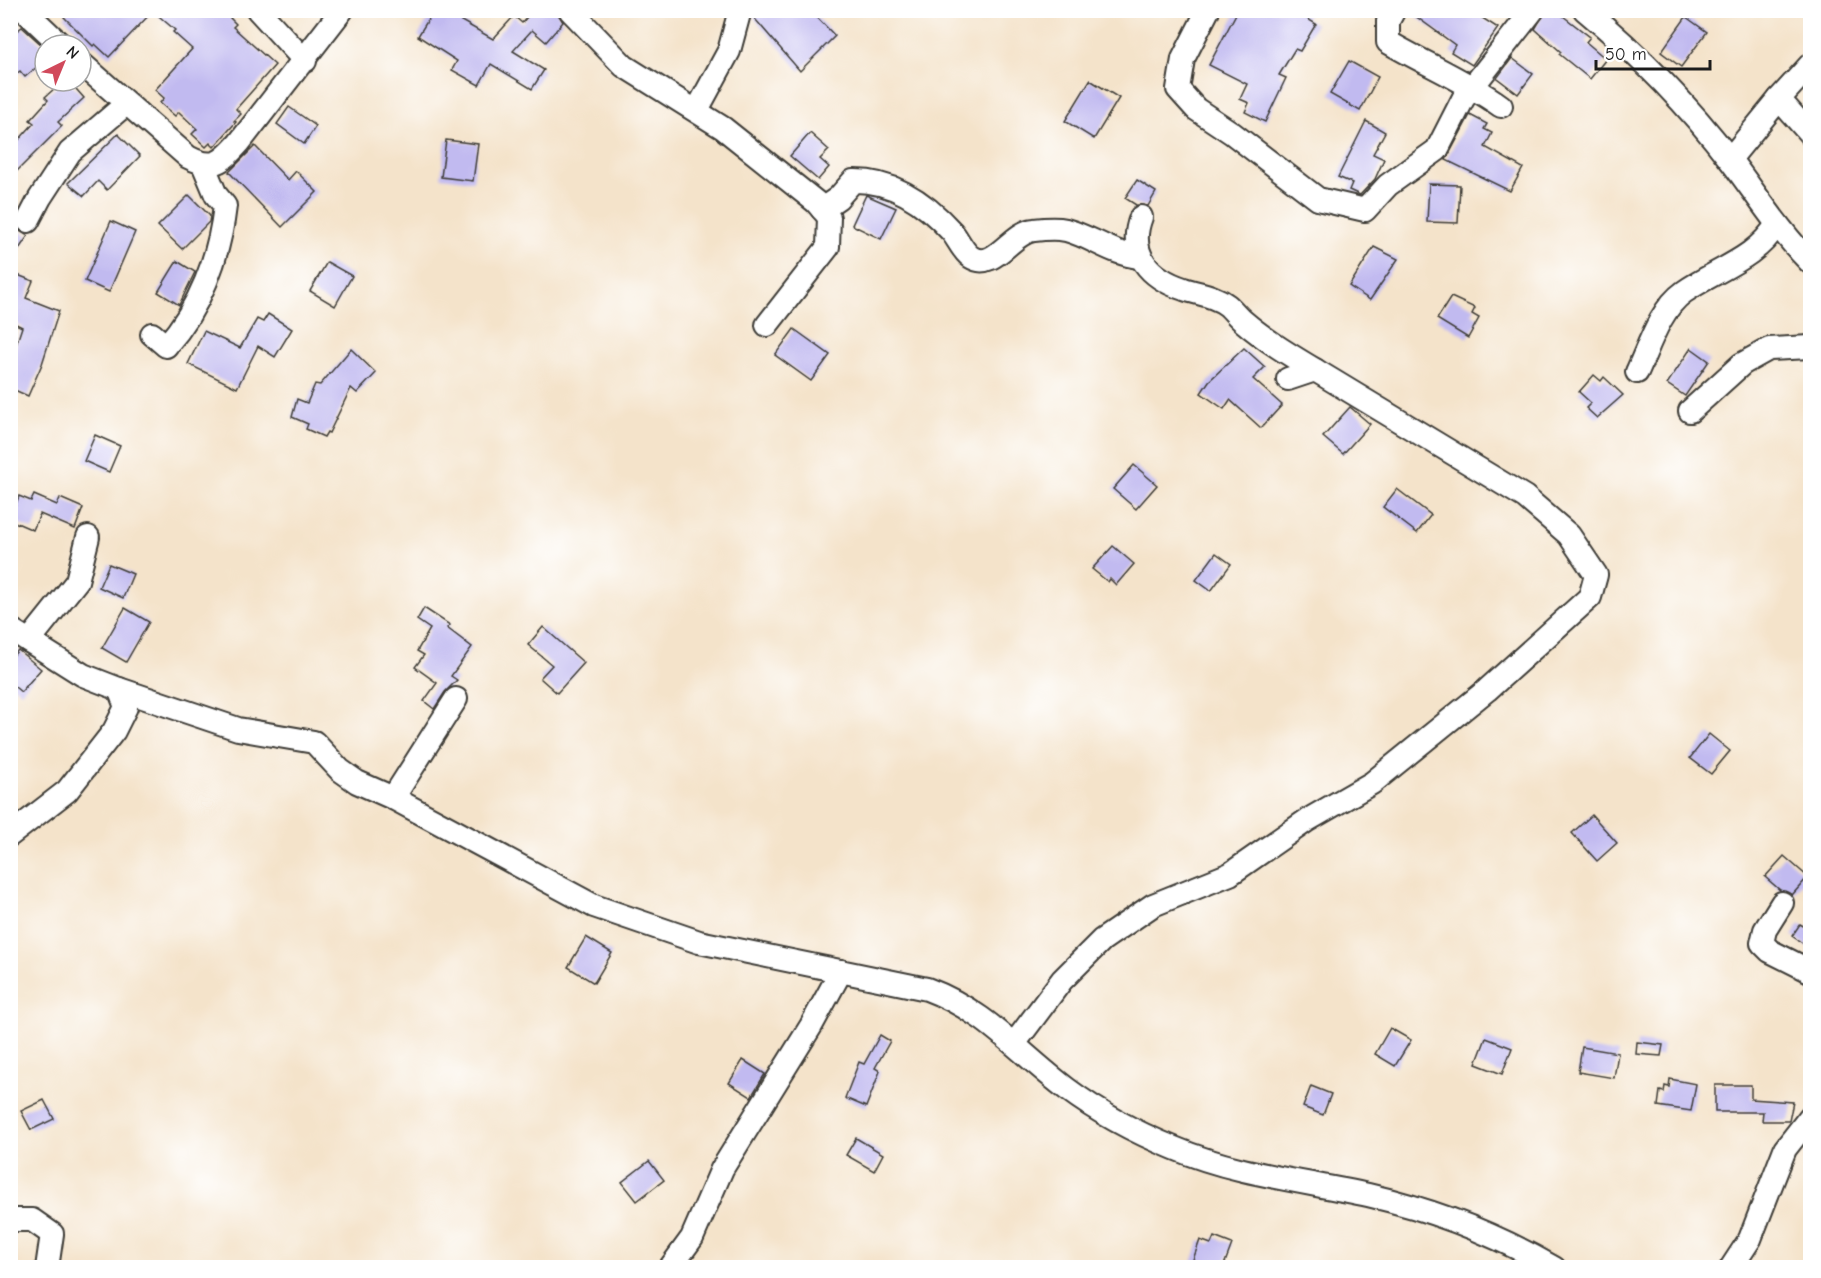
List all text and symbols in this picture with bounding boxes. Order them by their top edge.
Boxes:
north arrow [33,33,93,93]
scale bar [1596,33,1710,71]
text: N [63,43,83,63]
text: 50 m [1605,44,1647,65]

